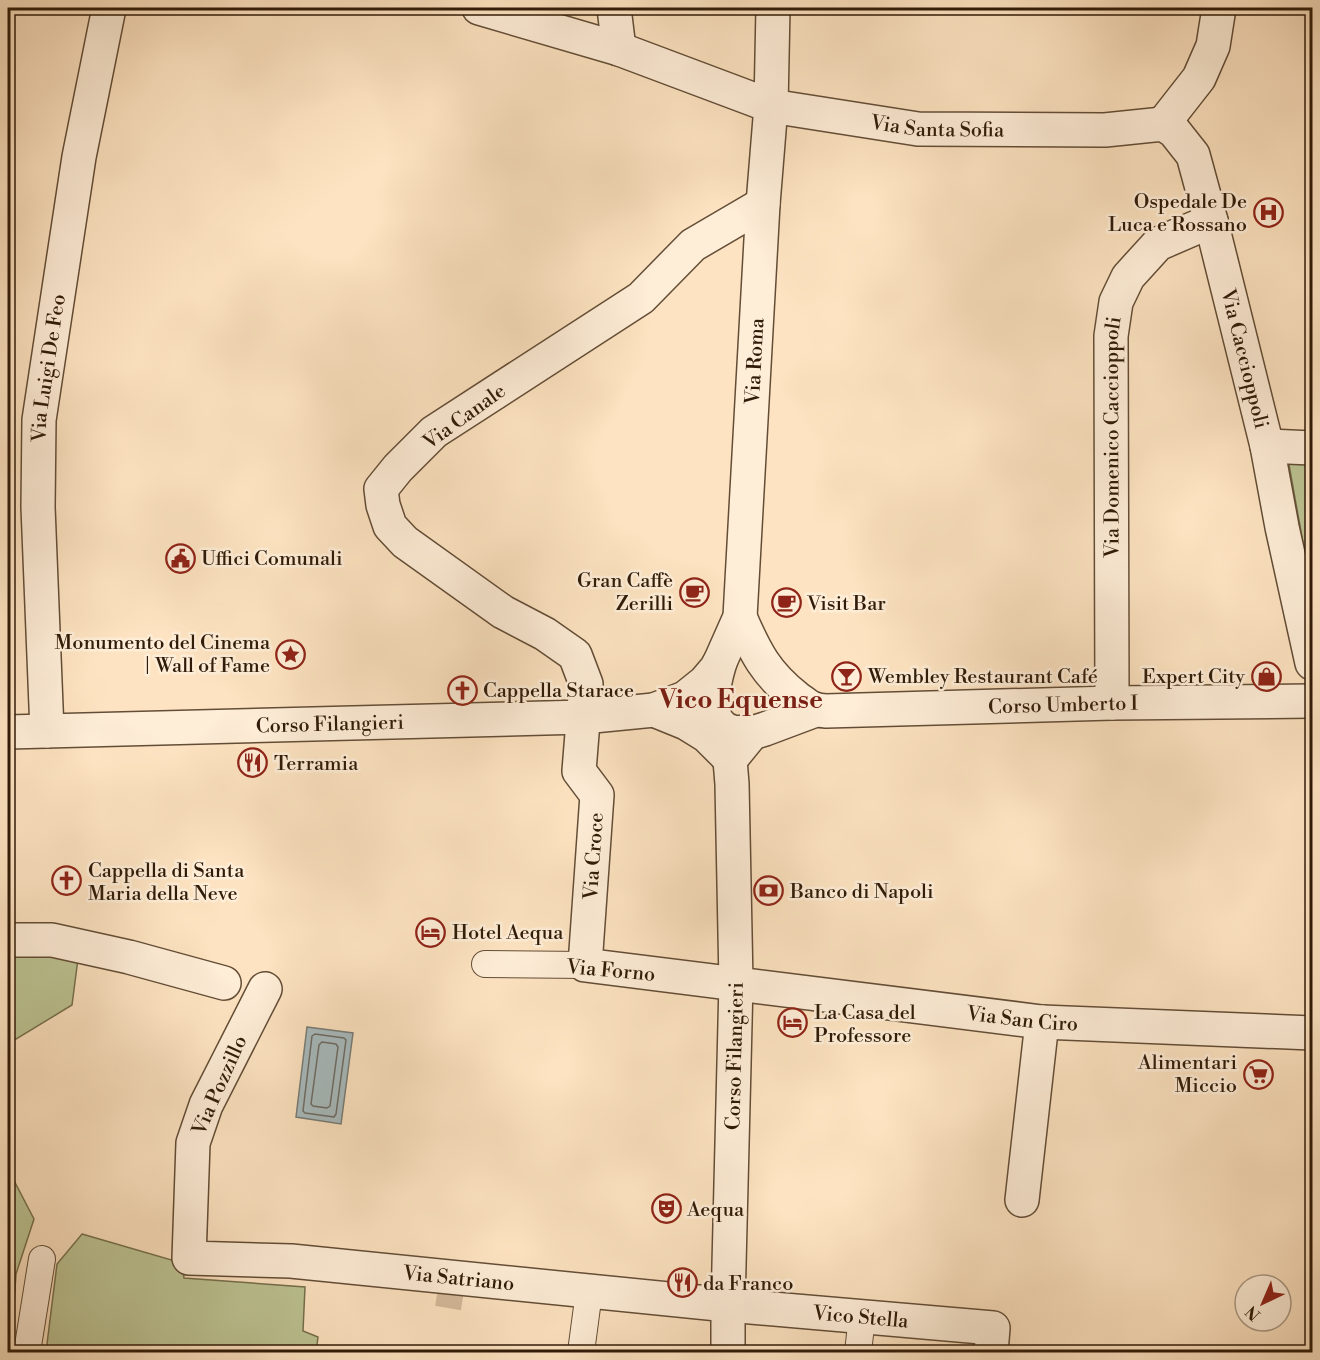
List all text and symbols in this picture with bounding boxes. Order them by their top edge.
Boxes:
street label: Via Santa Sofia [868,111,1005,143]
place label: Ospedale De Luca e Rossano [1108,190,1247,238]
hospital icon: Ospedale De Luca e Rossano [1252,196,1284,228]
street label: Via Caccioppoli [1214,286,1273,432]
street label: Via Luigi De Feo [28,292,72,443]
street label: Via Domenico Caccioppoli [1100,315,1128,559]
street label: Via Roma [741,316,771,406]
street label: Via Canale [418,379,511,456]
public building icon: Uffici Comunali [164,542,196,574]
place label: Uffici Comunali [201,547,343,572]
place label: Gran Caffè Zerilli [577,569,673,617]
cafe icon: Gran Caffè Zerilli [678,576,710,608]
cafe icon: Visit Bar [770,587,802,619]
place label: Visit Bar [806,592,886,617]
place label: Monumento del Cinema | Wall of Fame [55,631,271,679]
place icon: Monumento del Cinema | Wall of Fame [275,638,307,670]
bar icon: Wembley Restaurant Café [831,660,863,692]
shop icon: Expert City [1250,660,1282,692]
place label: Wembley Restaurant Café [867,665,1098,690]
place label: Expert City [1142,665,1245,690]
church icon: Cappella Starace [446,674,478,706]
place label: Cappella Starace [483,679,634,704]
district label: Vico Equense [658,684,823,716]
street label: Corso Umberto I [988,692,1139,720]
street label: Corso Filangieri [256,711,405,740]
restaurant icon: Terramia [237,747,269,779]
place label: Terramia [274,752,359,777]
street label: Via Croce [579,812,610,902]
place label: Cappella di Santa Maria della Neve [88,859,245,907]
church icon: Cappella di Santa Maria della Neve [51,865,83,897]
bank icon: Banco di Napoli [753,875,785,907]
place label: Banco di Napoli [789,880,934,905]
hotel icon: Hotel Aequa [415,916,447,948]
place label: Hotel Aequa [452,921,564,946]
street label: Via Forno [564,955,656,988]
street label: Corso Filangieri [721,981,750,1130]
place label: La Casa del Professore [814,1001,916,1049]
street label: Via San Ciro [964,1002,1078,1037]
hotel icon: La Casa del Professore [777,1007,809,1039]
street label: Via Pozzillo [187,1032,253,1140]
place label: Alimentari Miccio [1137,1051,1237,1099]
supermarket icon: Alimentari Miccio [1242,1058,1274,1090]
theatre icon: Aequa [650,1193,682,1225]
place label: Aequa [686,1198,745,1223]
street label: Via Satriano [401,1261,515,1297]
restaurant icon: da Franco [666,1267,698,1299]
place label: da Franco [703,1272,793,1297]
north arrow [1233,1273,1293,1333]
street label: Vico Stella [811,1301,910,1335]
text: N [1242,1301,1265,1325]

